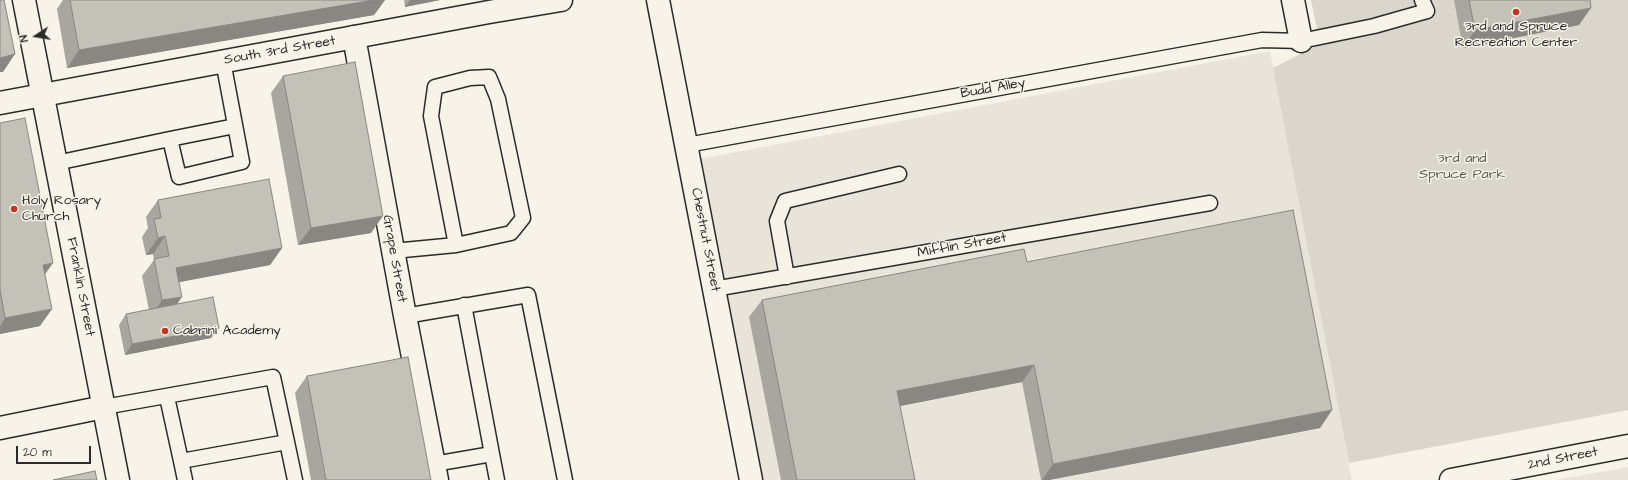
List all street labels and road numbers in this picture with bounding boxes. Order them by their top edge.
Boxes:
street label: South 3rd Street [223,33,337,69]
street label: Budd Alley [959,75,1027,103]
street label: Chestnut Street [687,187,723,293]
street label: Grape Street [378,214,410,304]
street label: Mifflin Street [916,230,1008,262]
street label: Franklin Street [62,236,98,338]
street label: 2nd Street [1527,444,1599,474]

